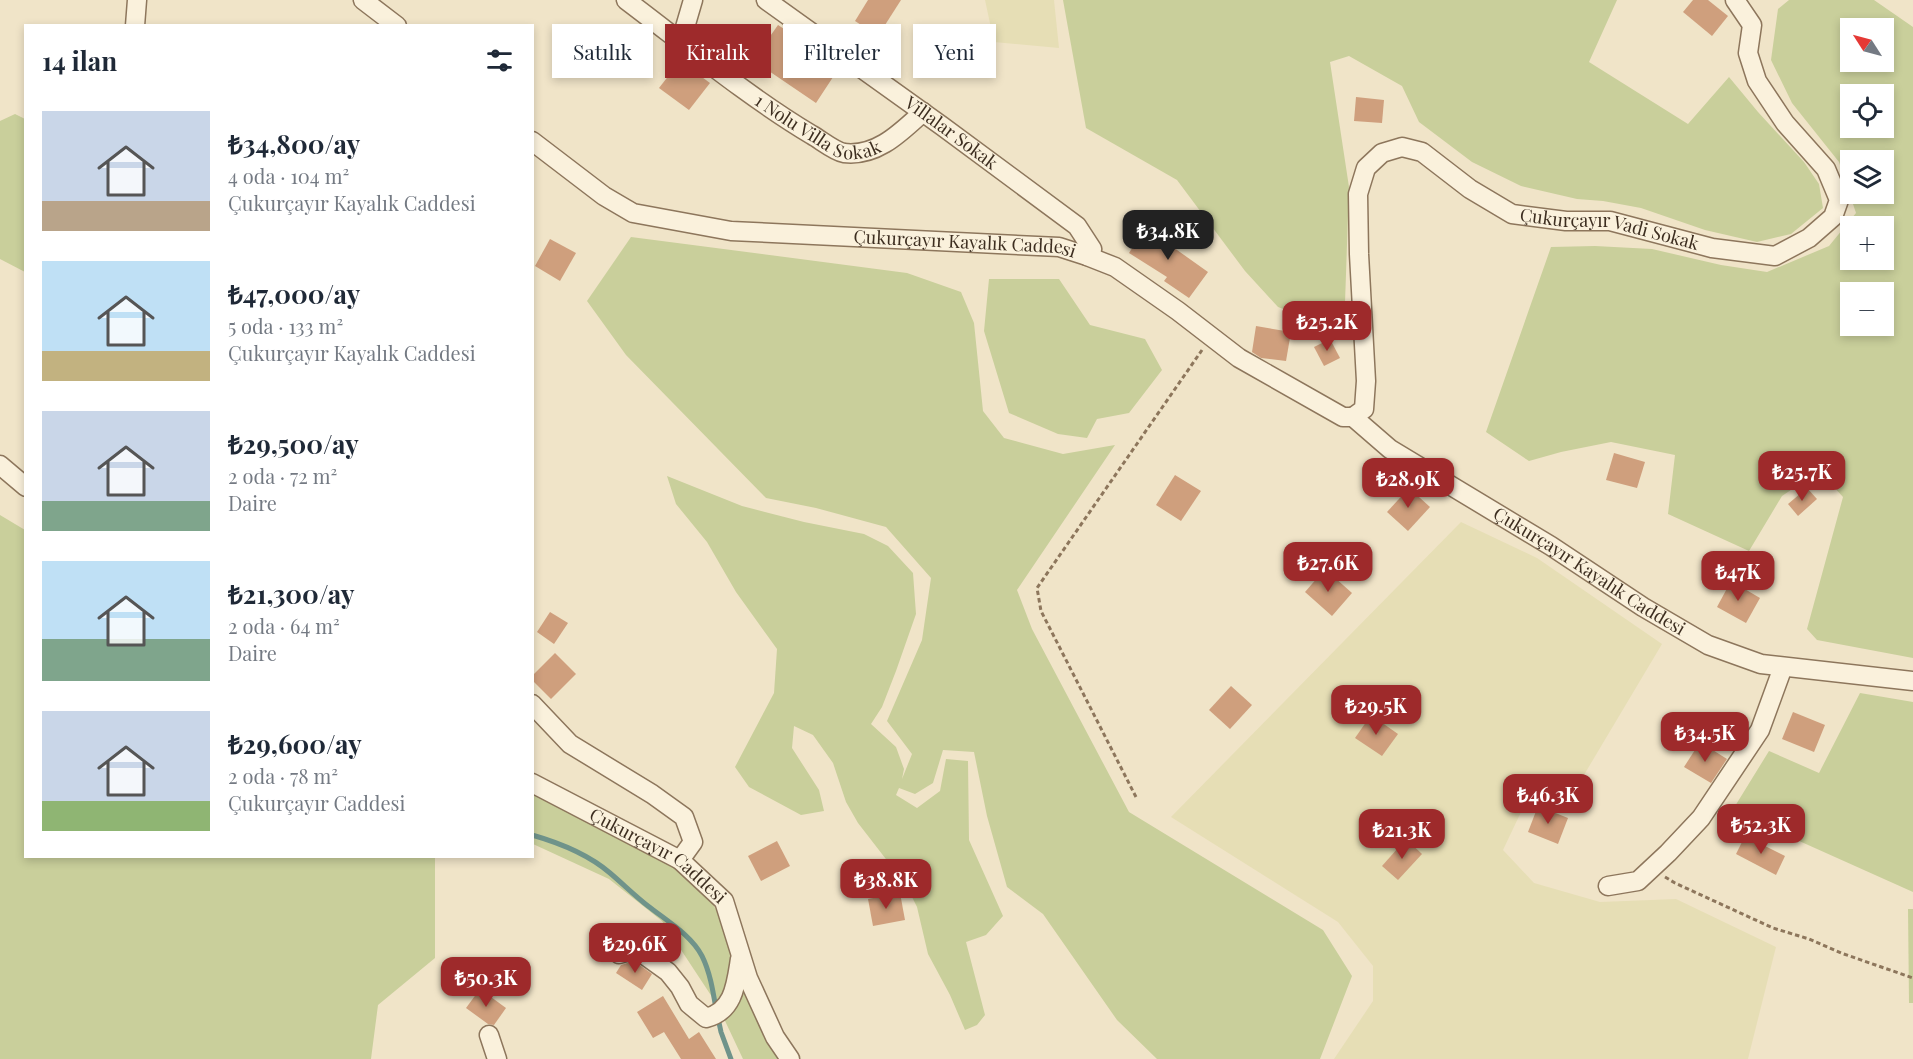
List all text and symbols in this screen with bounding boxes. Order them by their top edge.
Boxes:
north arrow [1840,18,1894,72]
map controls [1840,18,1894,336]
chip: Satılık [552,24,653,78]
chip: Kiralık [665,24,771,78]
chip: Filtreler [783,24,901,78]
chip: Yeni [913,24,996,78]
text: 14 ilan [42,43,117,78]
icon: filters [483,44,516,77]
button: locate [1840,84,1894,138]
street label: 1 Nolu Villa Sokak [750,88,885,165]
street label: Villalar Sokak [900,90,1003,174]
text: ₺34,800/ay [228,126,360,161]
icon: home [90,135,162,207]
button: layers [1840,150,1894,204]
text: 4 oda · 104 m² [228,162,349,189]
text: Çukurçayır Kayalık Caddesi [228,189,476,216]
street label: Çukurçayır Vadi Sokak [1519,202,1702,255]
pin: ₺34.8K [1119,210,1217,261]
text: ₺34.8K [1137,216,1199,243]
button: + [1840,216,1894,270]
street label: Çukurçayır Kayalık Caddesi [853,224,1079,263]
text: ₺47,000/ay [228,276,360,311]
button: − [1840,282,1894,336]
icon: home [90,285,162,357]
pin: ₺25.2K [1278,301,1376,352]
text: ₺25.2K [1296,307,1358,334]
text: 5 oda · 133 m² [228,312,343,339]
text: Çukurçayır Kayalık Caddesi [228,339,476,366]
text: ₺29,500/ay [228,426,359,461]
icon: home [90,435,162,507]
pin: ₺25.7K [1753,451,1851,502]
text: ₺25.7K [1772,457,1832,484]
pin: ₺28.9K [1359,458,1457,509]
text: 2 oda · 72 m² [228,462,337,489]
text: ₺28.9K [1376,464,1440,491]
text: Daire [228,489,277,516]
street label: Çukurçayır Kayalık Caddesi [1489,501,1690,640]
pin: ₺27.6K [1279,542,1377,593]
text: ₺27.6K [1297,548,1359,575]
pin: ₺47K [1702,551,1774,602]
text: ₺47K [1715,557,1761,584]
text: ₺21,300/ay [228,576,355,611]
icon: home [90,585,162,657]
text: 2 oda · 64 m² [228,612,340,639]
text: Daire [228,639,277,666]
pin: ₺29.5K [1327,685,1425,736]
text: ₺29.5K [1345,691,1407,718]
pin: ₺34.5K [1656,712,1754,763]
text: ₺34.5K [1675,718,1735,745]
text: ₺29,600/ay [228,726,362,761]
icon: home [90,735,162,807]
text: 2 oda · 78 m² [228,762,338,789]
pin: ₺46.3K [1499,774,1597,825]
text: ₺46.3K [1517,780,1579,807]
text: Çukurçayır Caddesi [228,789,405,816]
street label: Çukurçayır Caddesi [586,802,732,908]
pin: ₺52.3K [1712,804,1810,855]
pin: ₺21.3K [1353,809,1451,860]
text: ₺52.3K [1731,810,1791,837]
text: ₺21.3K [1373,815,1431,842]
pin: ₺38.8K [837,859,935,910]
text: ₺38.8K [854,865,918,892]
pin: ₺29.6K [586,923,684,974]
text: ₺29.6K [603,929,667,956]
pin: ₺50.3K [437,957,535,1008]
text: ₺50.3K [455,963,517,990]

